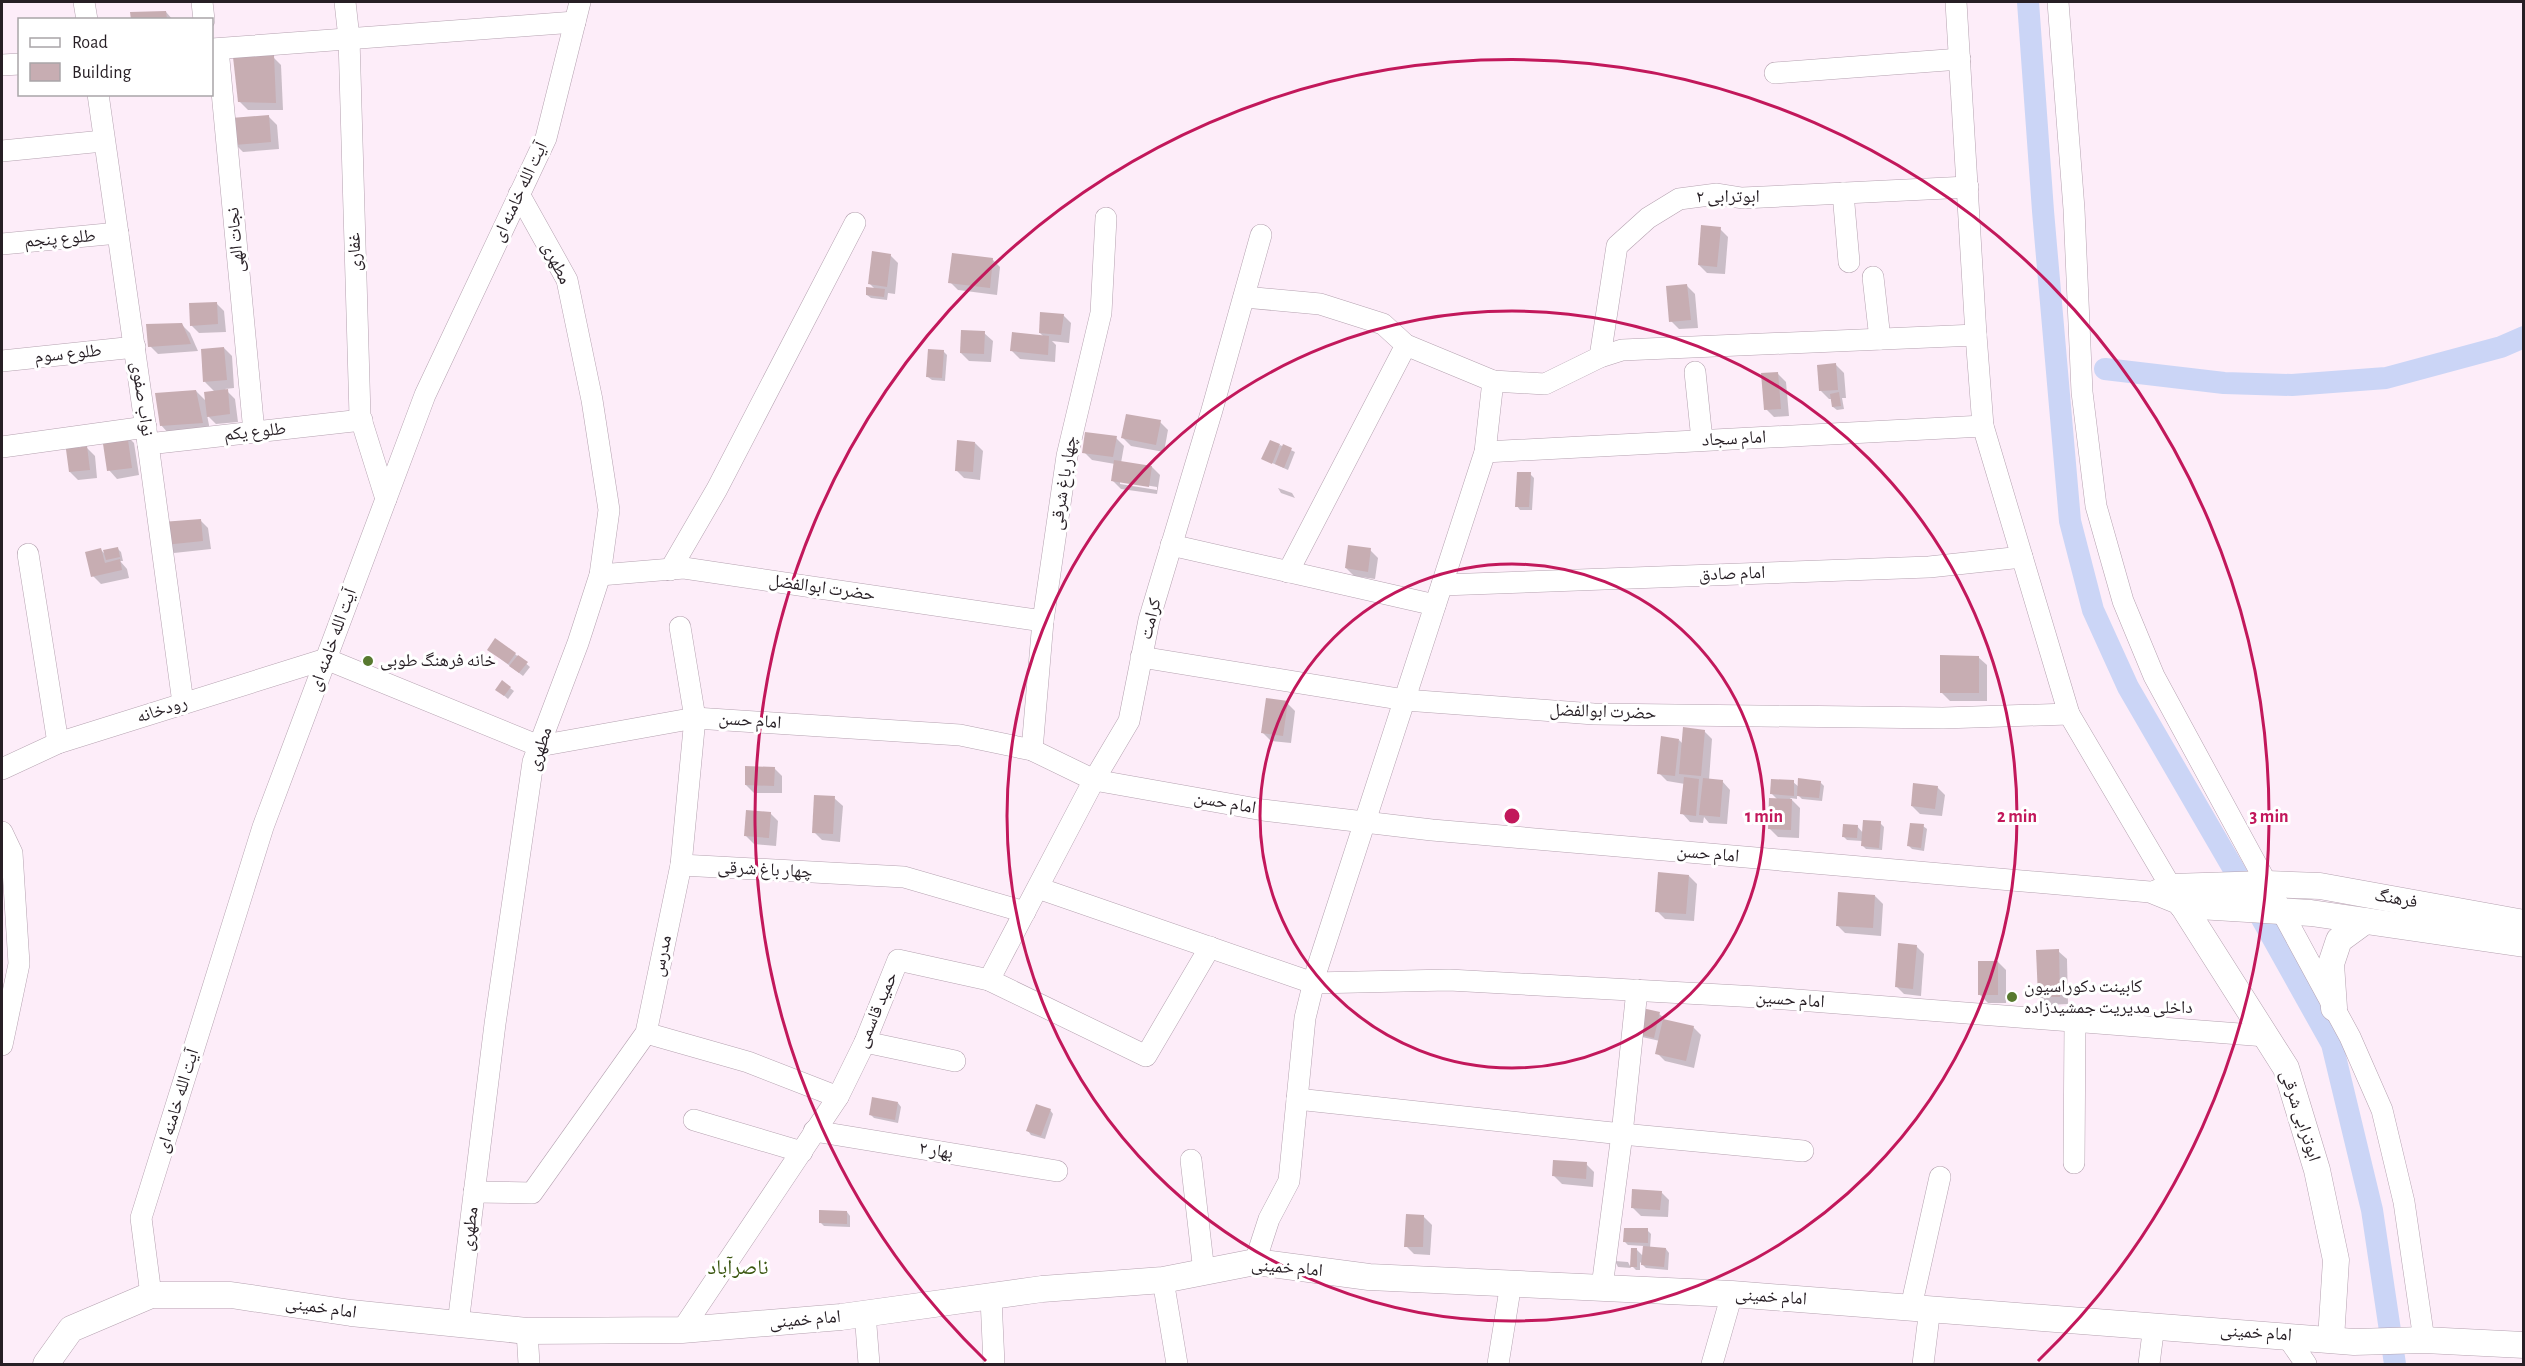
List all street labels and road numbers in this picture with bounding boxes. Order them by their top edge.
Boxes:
street label: آیت الله خامنه ای [487,138,552,245]
street label: ابوترابی ۲ [1696,188,1760,207]
street label: نجات الهی [224,206,249,274]
street label: طلوع پنجم [24,227,97,253]
street label: غفاری [345,232,366,272]
street label: مطهری [537,239,574,288]
street label: طلوع سوم [33,342,103,368]
street label: نواب صفوی [127,361,156,438]
street label: طلوع یکم [223,420,287,446]
street label: امام سجاد [1701,428,1767,452]
street label: چهار باغ شرقی [1048,435,1081,532]
street label: امام صادق [1698,564,1766,586]
street label: حضرت ابوالفضل [768,572,876,605]
street label: آیت الله خامنه ای [304,585,361,694]
street label: کرامت [1137,596,1165,642]
street label: رودخانه [135,693,190,727]
street label: حضرت ابوالفضل [1549,701,1657,724]
street label: امام حسن [718,710,782,734]
street label: مطهری [525,725,556,773]
street label: امام حسن [1192,789,1257,819]
street label: امام حسن [1676,842,1740,868]
street label: چهار باغ شرقی [717,859,813,882]
street label: فرهنگ [2373,886,2419,912]
street label: مدرس [649,934,676,979]
street label: حمید قاسمی [853,969,902,1051]
street label: امام حسین [1755,989,1825,1013]
street label: آیت الله خامنه ای [152,1046,203,1155]
street label: ابوترابی شرقی [2276,1068,2323,1164]
street label: بهار ۲ [918,1139,954,1163]
street label: مطهری [458,1206,483,1252]
street label: امام خمینی [1250,1256,1324,1282]
street label: امام خمینی [1734,1286,1807,1310]
street label: امام خمینی [284,1294,358,1324]
street label: امام خمینی [768,1308,842,1334]
street label: امام خمینی [2219,1322,2292,1346]

